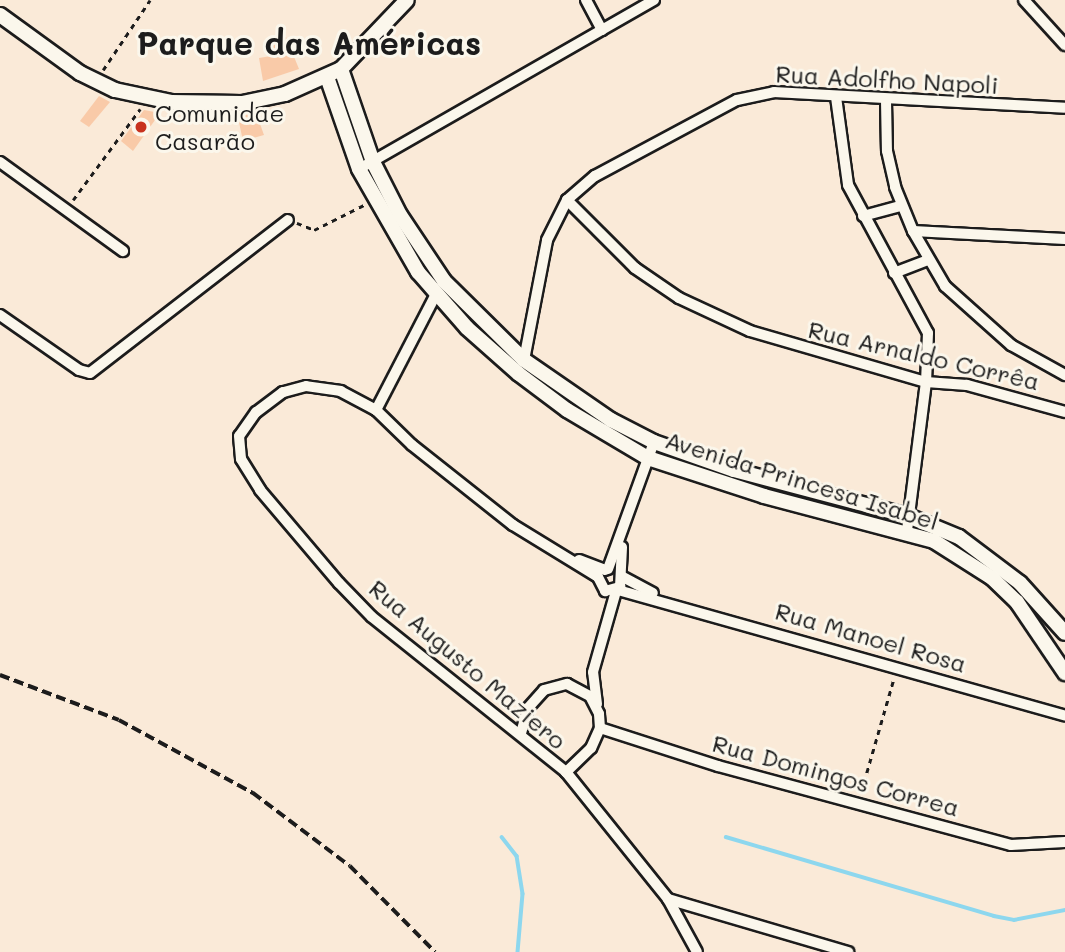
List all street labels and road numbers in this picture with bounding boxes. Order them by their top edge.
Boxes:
street label: Rua Adolfho Napoli [775,59,999,99]
street label: Rua Arnaldo Corrêa [806,314,1042,396]
street label: Avenida Princesa Isabel [662,425,942,535]
street label: Rua Augusto Maziero [364,573,572,755]
street label: Rua Manoel Rosa [772,596,970,678]
street label: Rua Domingos Correa [709,728,963,822]

